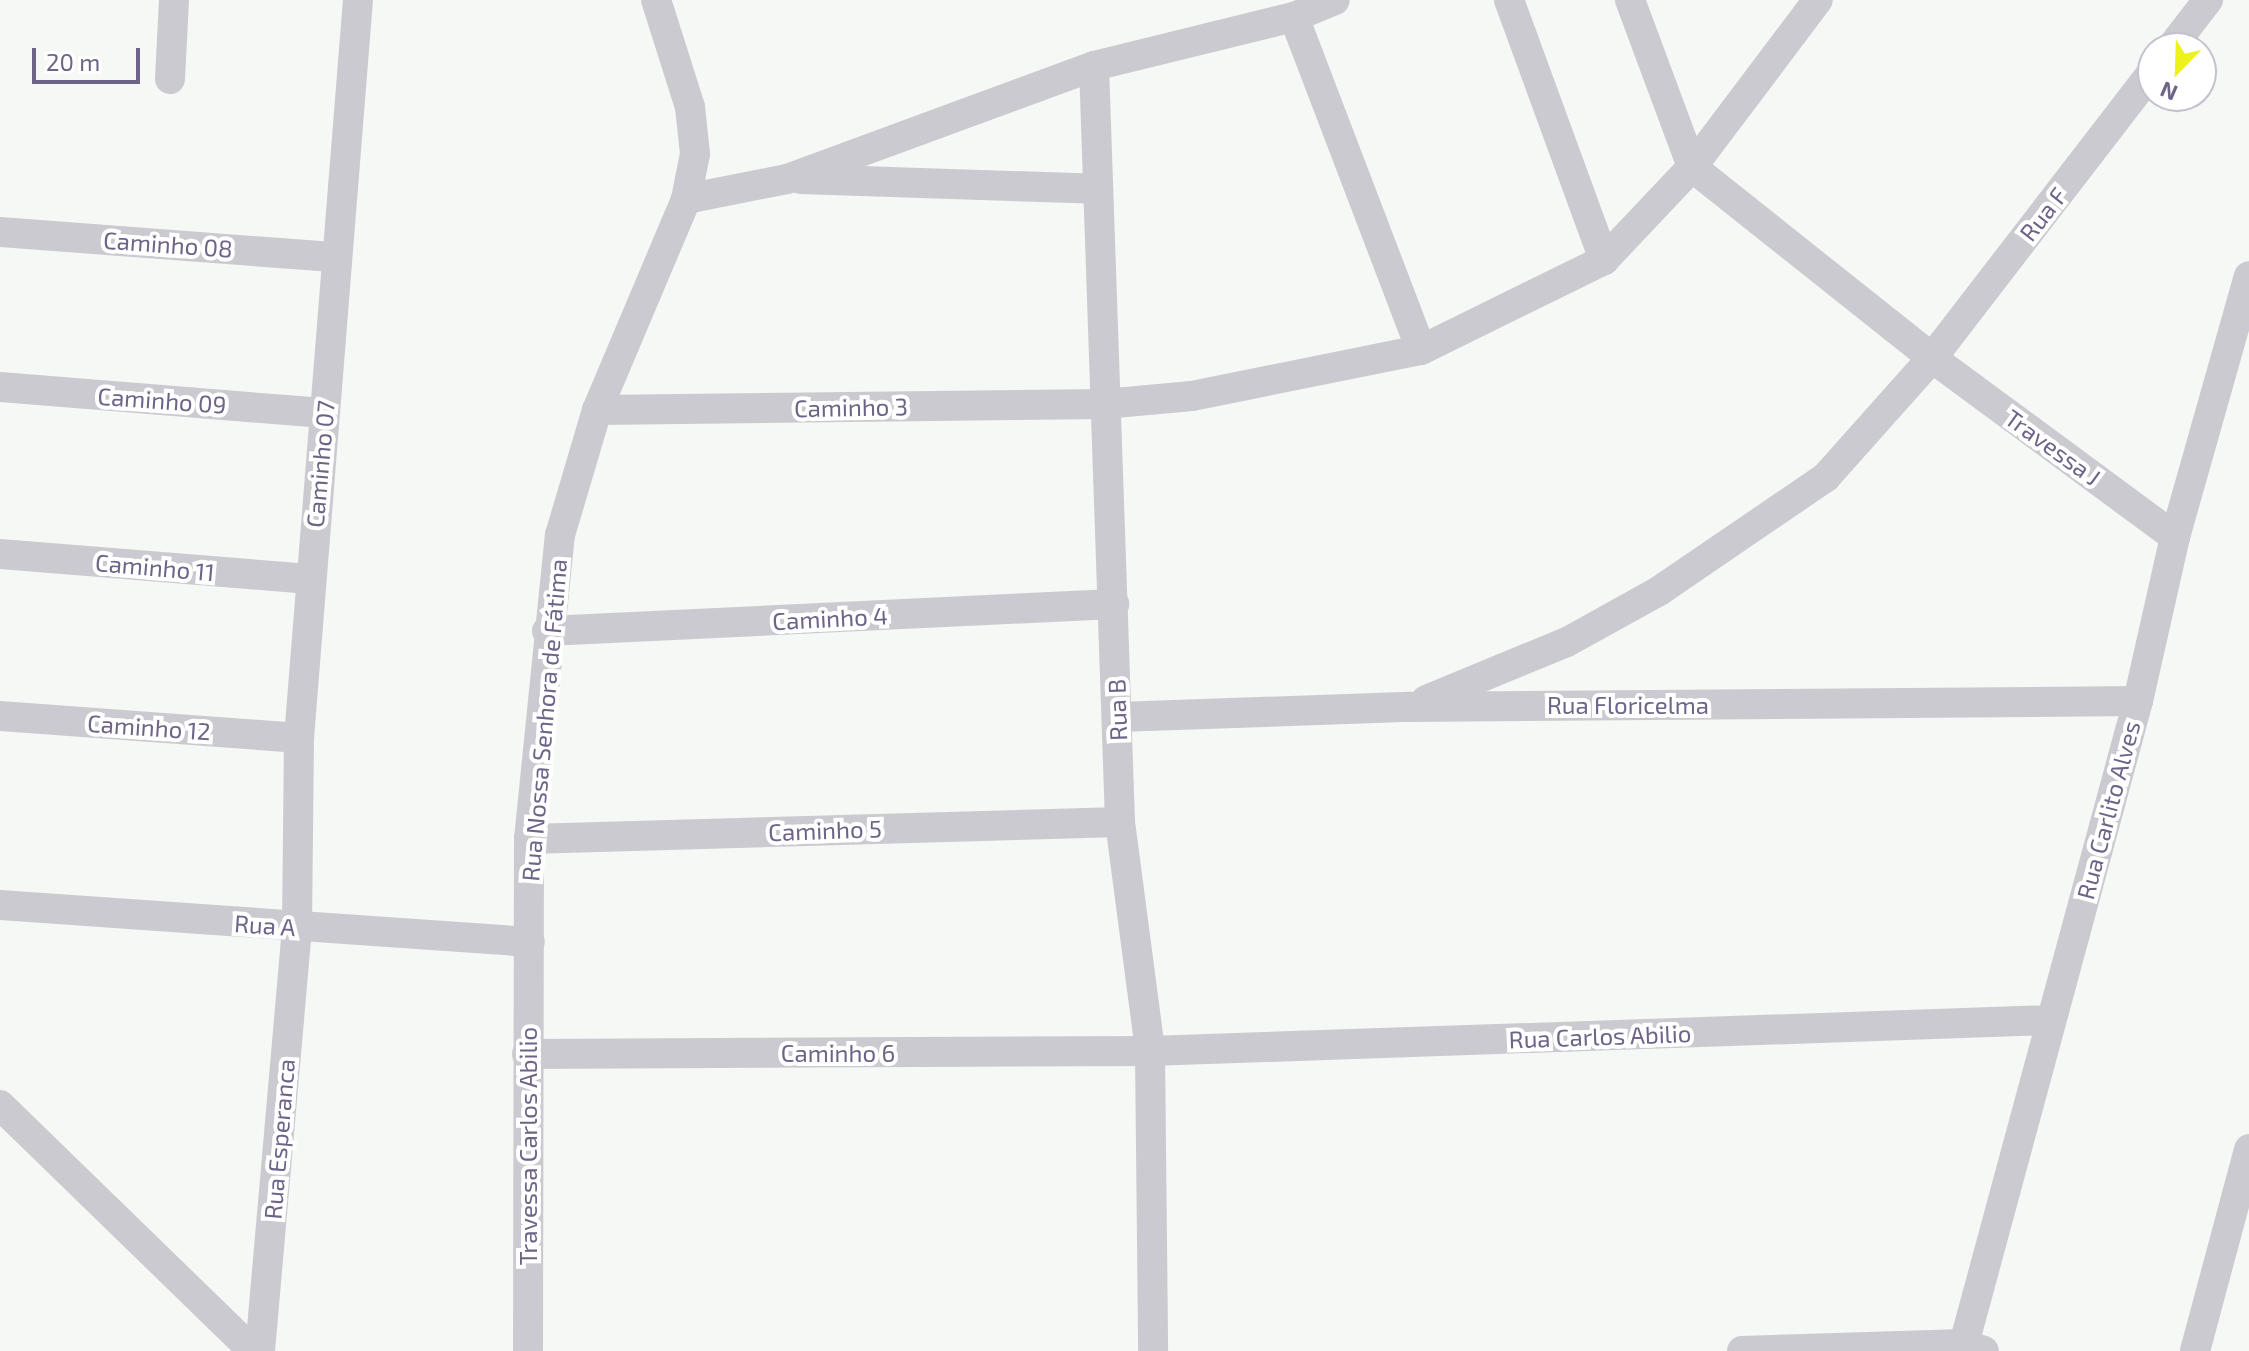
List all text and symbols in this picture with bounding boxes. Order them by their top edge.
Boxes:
scale bar [36,32,144,82]
north arrow [2137,32,2217,112]
text: 20 m [46,47,100,76]
text: N [2156,77,2181,107]
street label: Rua F [2013,182,2073,246]
street label: Caminho 08 [102,225,234,263]
street label: Caminho 09 [97,381,227,419]
street label: Caminho 3 [794,392,908,422]
street label: Caminho 07 [300,399,340,529]
street label: Travessa J [2000,403,2106,491]
street label: Caminho 11 [94,547,216,587]
street label: Rua Nossa Senhora de Fátima [516,558,572,882]
street label: Caminho 4 [772,601,888,635]
street label: Rua B [1102,679,1132,741]
street label: Rua Floricelma [1547,691,1709,719]
street label: Caminho 12 [86,708,212,746]
street label: Rua Carlito Alves [2070,717,2146,903]
street label: Caminho 5 [768,814,882,846]
street label: Rua A [233,908,297,942]
street label: Rua Carlos Abilio [1508,1018,1692,1054]
street label: Travessa Carlos Abilio [514,1027,542,1265]
street label: Caminho 6 [781,1039,895,1067]
street label: Rua Esperanca [258,1057,300,1221]

